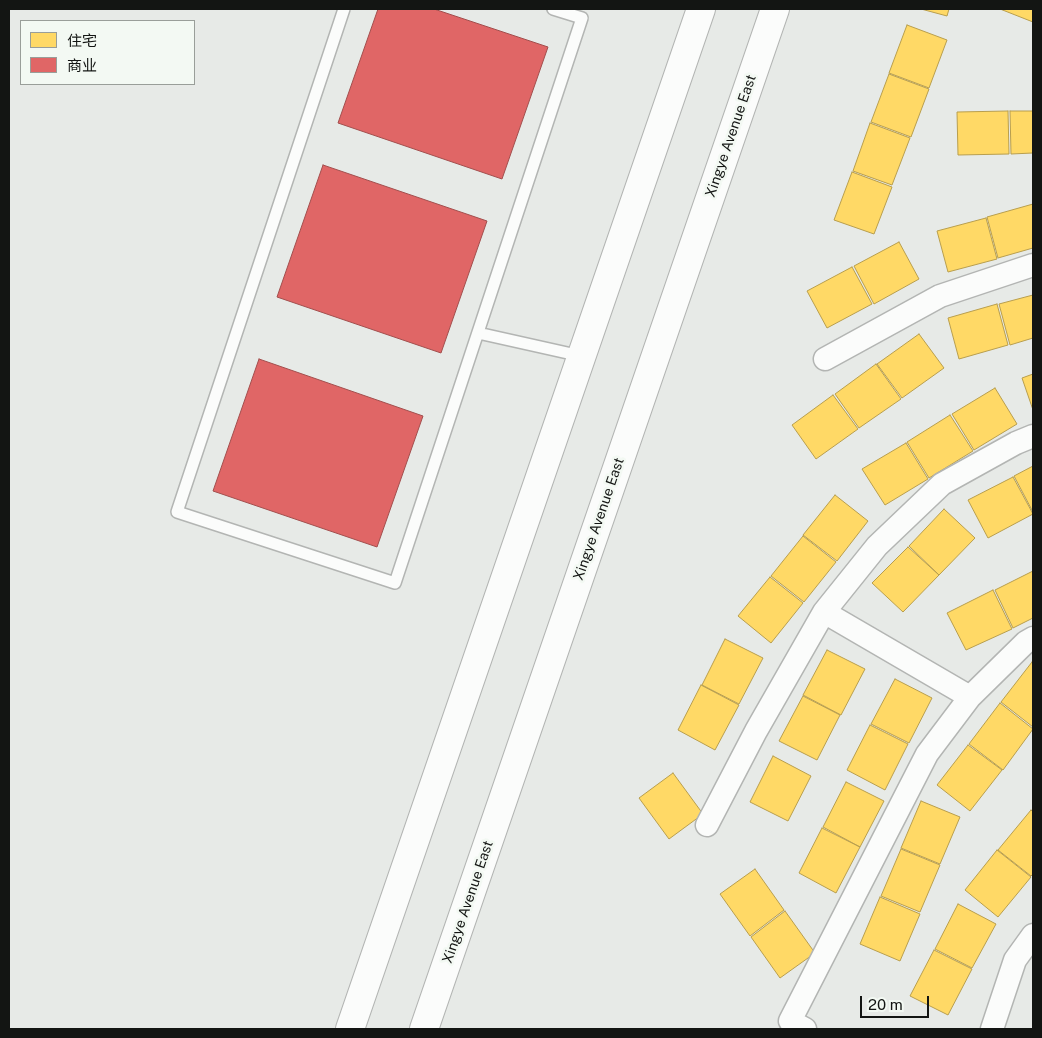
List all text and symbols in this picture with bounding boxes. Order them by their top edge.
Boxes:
legend [20,20,195,85]
text: 住宅 [67,32,97,49]
text: 商业 [67,57,97,74]
street label: Xingye Avenue East [702,72,760,200]
street label: Xingye Avenue East [570,455,628,583]
street label: Xingye Avenue East [439,838,497,966]
scale bar [862,986,931,1018]
text: 20 m [868,996,903,1013]

